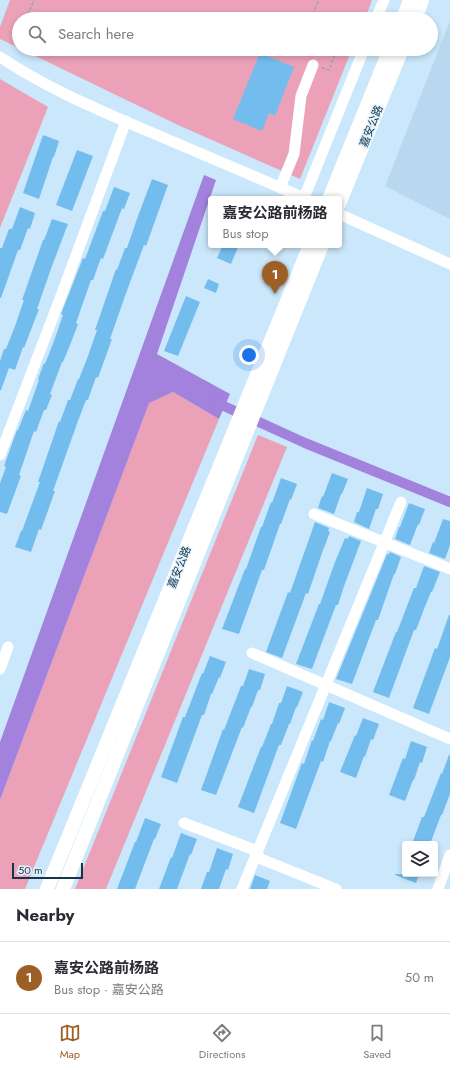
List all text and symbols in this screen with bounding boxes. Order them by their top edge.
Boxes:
search box [12,12,438,56]
icon: search [26,23,48,45]
text: Search here [58,23,134,45]
street label: 嘉安公路 [355,103,387,149]
popup [208,196,342,248]
text: 嘉安公路前杨路 [222,202,328,224]
text: Bus stop [222,224,269,243]
pin: 1 [262,261,288,294]
your location [239,345,259,365]
street label: 嘉安公路 [163,544,195,590]
map controls [402,841,438,877]
button: layers [402,841,438,877]
scale bar [12,861,83,880]
text: 50 m [18,862,43,878]
text: Nearby [16,903,74,927]
text: 嘉安公路前杨路 [54,957,159,979]
text: 1 [26,968,32,987]
text: 50 m [405,968,434,987]
text: Bus stop · 嘉安公路 [54,980,164,999]
tab: Map [59,1022,81,1062]
tab: Directions [199,1022,245,1062]
tab: Saved [363,1022,391,1062]

